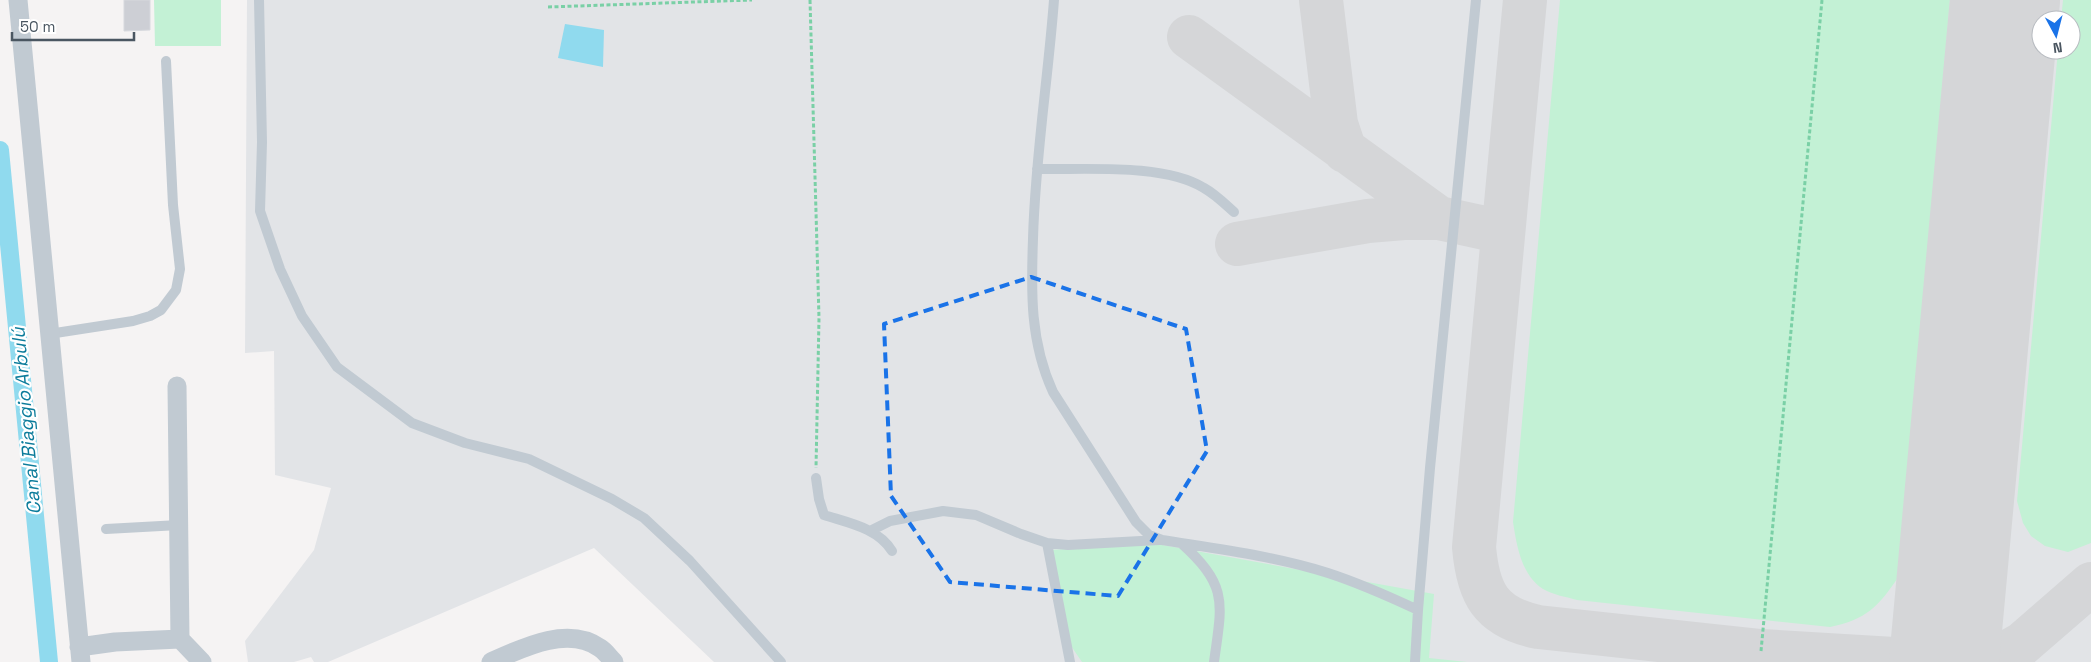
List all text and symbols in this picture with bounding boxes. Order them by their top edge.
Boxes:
scale bar [12,10,135,42]
north arrow [2031,10,2081,60]
text: 50 m [20,17,55,36]
text: N [2052,38,2063,57]
water label: Canal Biaggio Arbulú [5,325,47,516]

